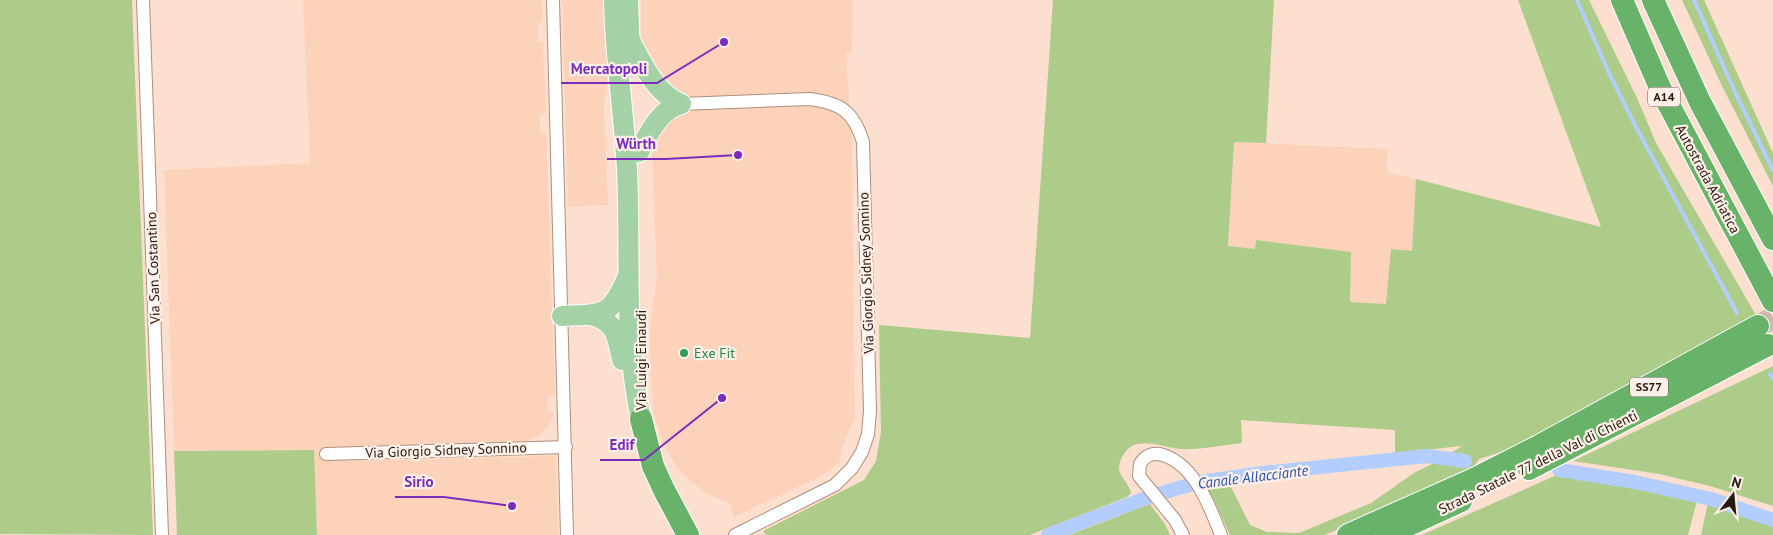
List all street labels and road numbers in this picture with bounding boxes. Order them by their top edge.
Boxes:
road number: A14 [1648,88,1680,106]
street label: Autostrada Adriatica [1672,121,1744,237]
street label: Via Giorgio Sidney Sonnino [854,192,878,355]
street label: Via San Costantino [142,212,164,325]
street label: Via Luigi Einaudi [632,310,650,411]
road number: SS77 [1630,378,1668,397]
street label: Strada Statale 77 della Val di Chienti [1436,406,1640,518]
street label: Via Giorgio Sidney Sonnino [364,438,527,462]

